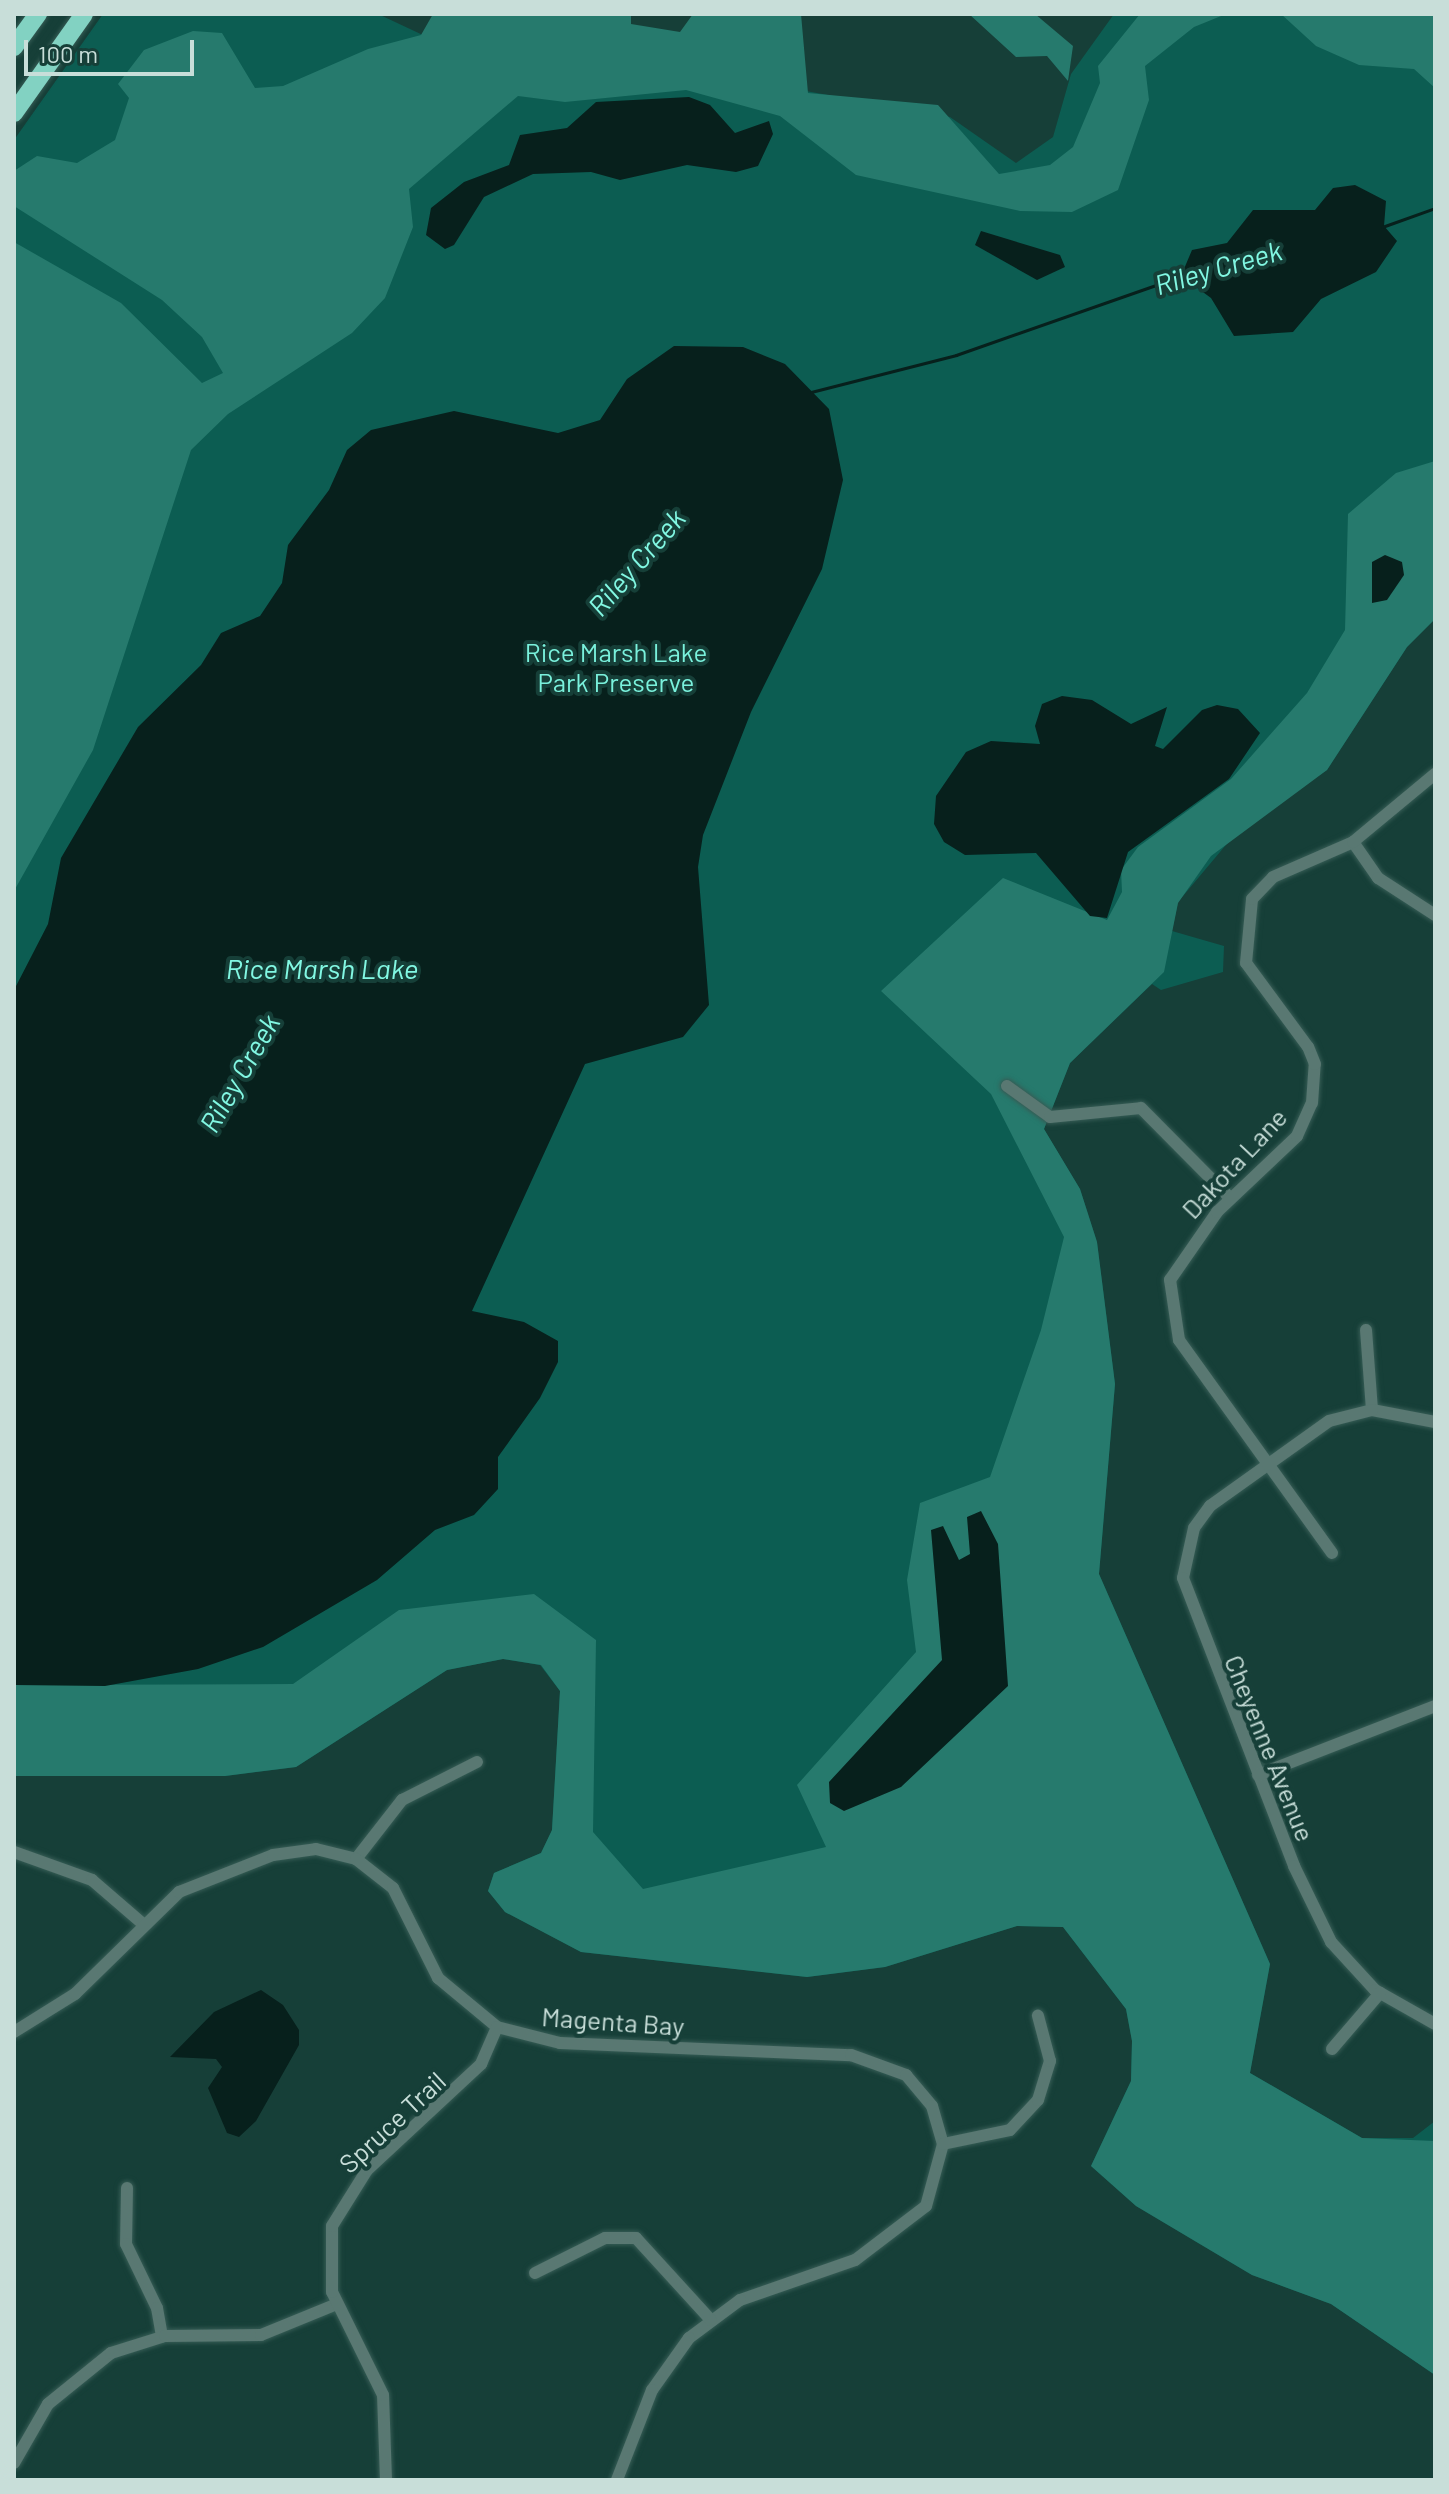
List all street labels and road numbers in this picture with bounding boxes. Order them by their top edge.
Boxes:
street label: Dakota Lane [1175,1101,1293,1225]
street label: Cheyenne Avenue [1218,1650,1322,1846]
street label: Magenta Bay [541,2000,685,2042]
street label: Spruce Trail [332,2065,452,2179]

